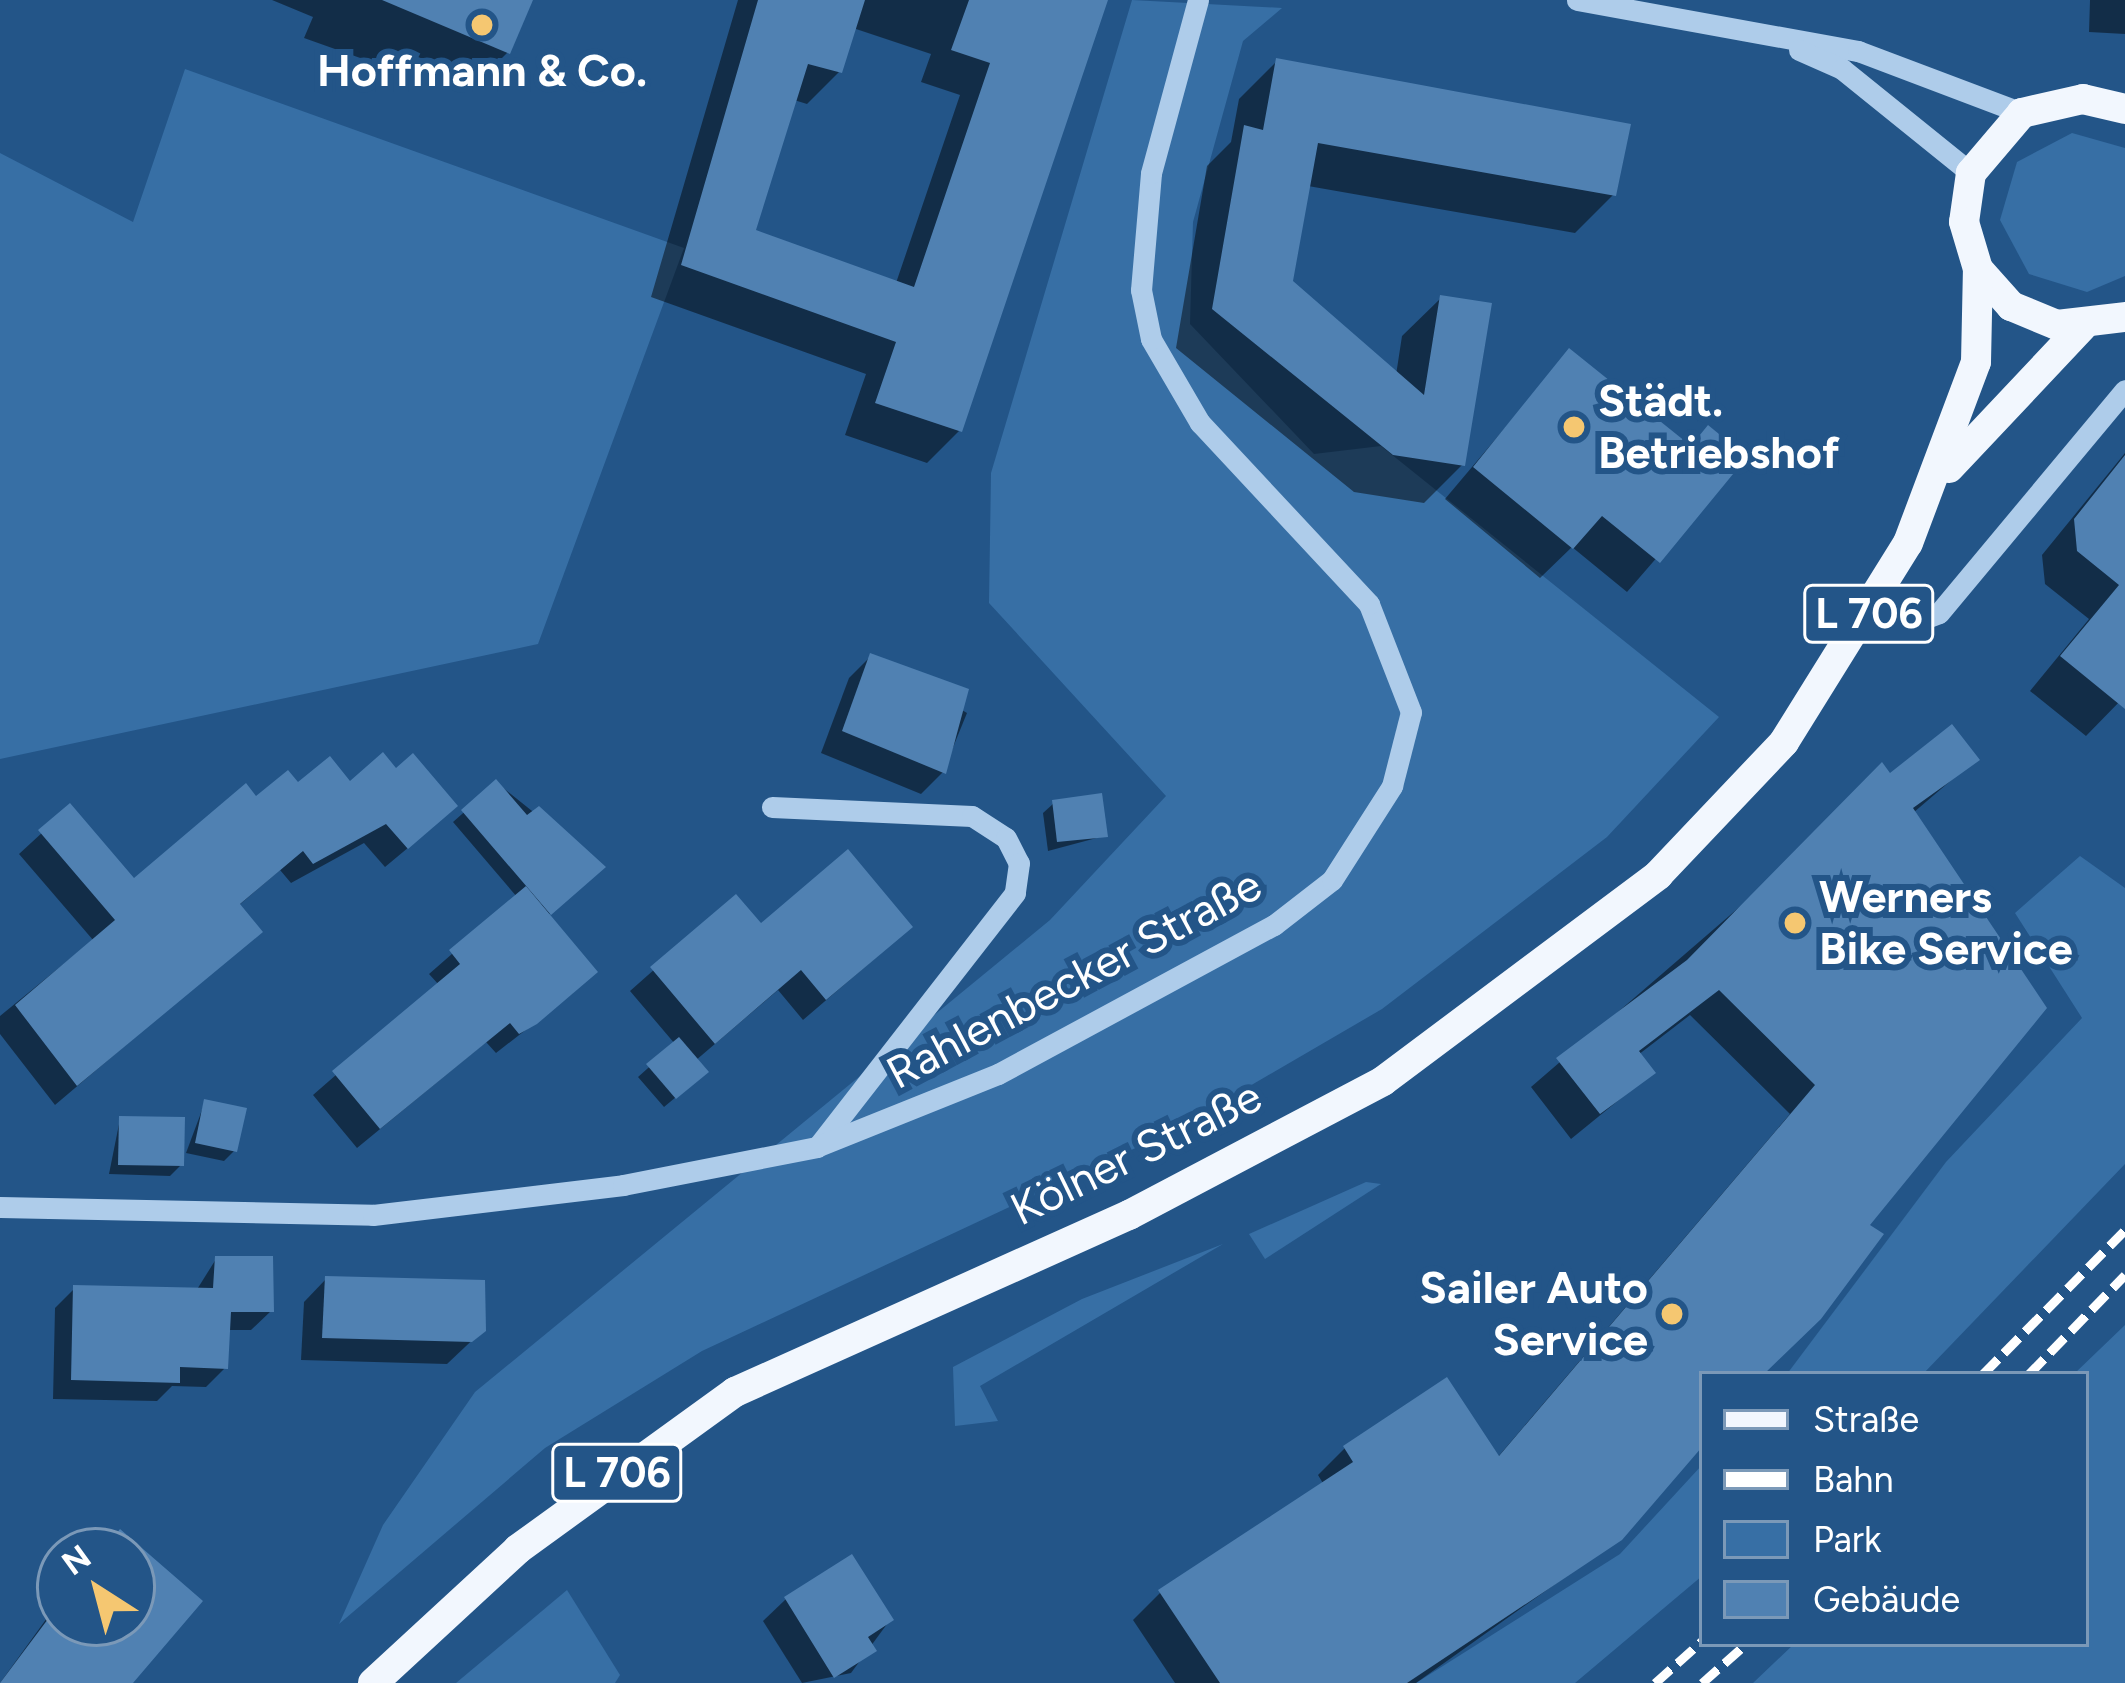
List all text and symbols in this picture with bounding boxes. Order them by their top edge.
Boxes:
marker: Hoffmann & Co. [469,12,495,38]
place label: Hoffmann & Co. [317,44,647,98]
place label: Städt. Betriebshof [1598,374,1840,480]
marker: Städt. Betriebshof [1561,414,1587,440]
road number: L 706 [1803,578,1935,650]
street label: Rahlenbecker Straße [878,857,1270,1101]
place label: Werners Bike Service [1819,870,2073,976]
marker: Werners Bike Service [1782,910,1808,936]
street label: Kölner Straße [1002,1069,1270,1237]
place label: Sailer Auto Service [1420,1261,1648,1367]
marker: Sailer Auto Service [1659,1301,1685,1327]
legend [1699,1371,2089,1647]
text: Straße [1813,1398,1919,1441]
road number: L 706 [551,1437,683,1509]
text: Bahn [1813,1458,1894,1501]
text: Park [1813,1518,1881,1561]
north arrow [36,1527,156,1647]
text: N [55,1537,98,1583]
text: Gebäude [1813,1578,1960,1621]

